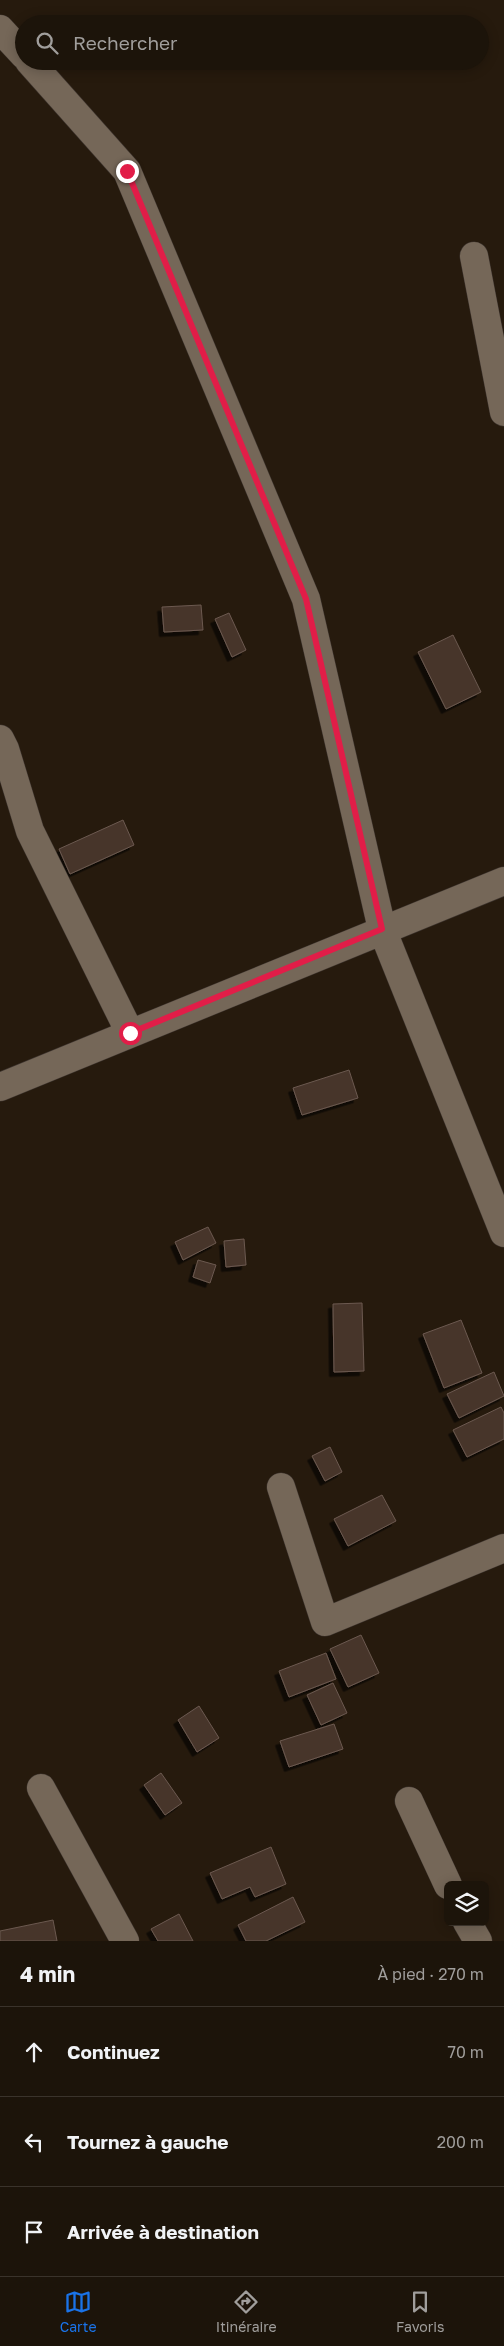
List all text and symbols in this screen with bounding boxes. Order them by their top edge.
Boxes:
search box [15,15,489,70]
icon: search [33,29,61,57]
text: Rechercher [73,31,178,54]
route end [116,160,139,183]
route start [119,1022,142,1045]
map controls [444,1881,489,1926]
button: layers [444,1881,489,1926]
text: 4 min [20,1961,75,1987]
text: À pied · 270 m [377,1964,484,1984]
icon: ahead [20,2038,48,2066]
text: Continuez [67,2040,160,2063]
text: 70 m [447,2042,484,2062]
icon: left [20,2128,48,2156]
text: Tournez à gauche [67,2130,228,2153]
text: 200 m [437,2132,484,2152]
icon: arrive [20,2218,48,2246]
text: Arrivée à destination [67,2220,259,2243]
tab: Carte [60,2288,97,2335]
tab: Itinéraire [216,2288,277,2335]
tab: Favoris [396,2288,444,2335]

